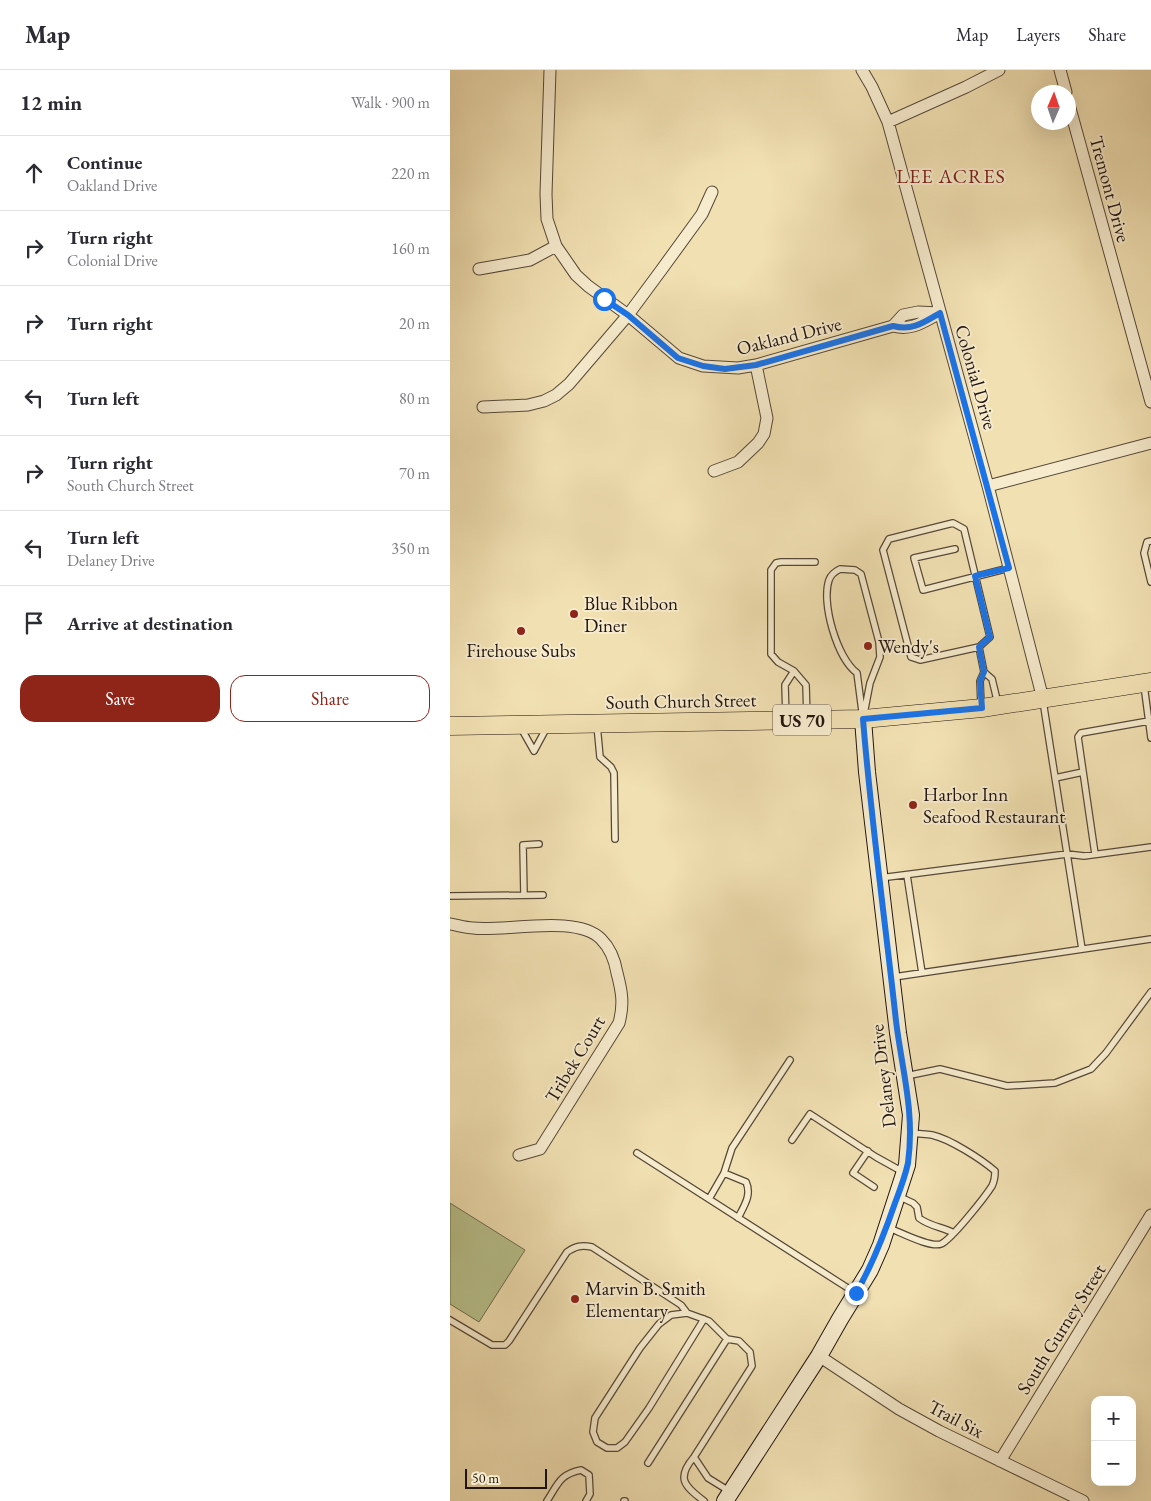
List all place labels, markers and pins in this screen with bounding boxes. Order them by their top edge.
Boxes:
place label: Blue Ribbon Diner [584,591,678,638]
marker: Blue Ribbon Diner [568,608,580,620]
marker: Firehouse Subs [515,625,527,637]
place label: Wendy's [878,634,939,659]
place label: Firehouse Subs [466,638,576,663]
marker: Wendy's [862,640,874,652]
place label: Harbor Inn Seafood Restaurant [923,782,1065,829]
marker: Harbor Inn Seafood Restaurant [907,799,919,811]
place label: Marvin B. Smith Elementary [585,1276,706,1323]
marker: Marvin B. Smith Elementary [569,1293,581,1305]

